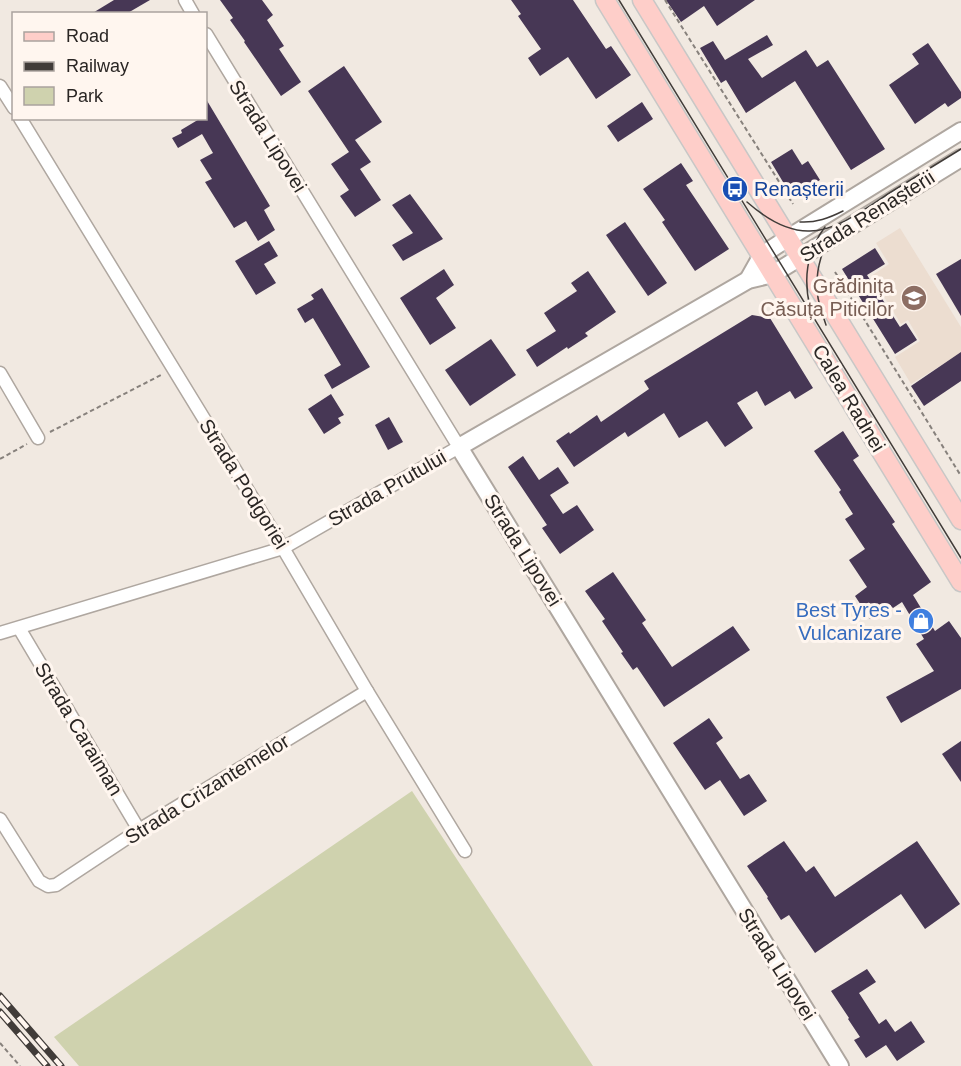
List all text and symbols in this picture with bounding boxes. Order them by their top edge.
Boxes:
legend [12,12,207,120]
text: Road [66,26,109,46]
text: Railway [66,56,129,76]
street label: Strada Lipovei [225,76,311,196]
text: Park [66,86,104,106]
street label: Strada Renașterii [796,166,938,266]
bus stop icon: Renașterii [720,174,750,204]
place label: Renașterii [754,178,844,200]
place label: Grădinița Căsuța Piticilor [761,275,895,320]
school or university icon: Grădinița Căsuța Piticilor [899,283,929,313]
street label: Calea Radnei [808,340,890,456]
street label: Strada Podgoriei [195,415,293,553]
street label: Strada Prutului [324,445,450,531]
street label: Strada Lipovei [480,490,566,610]
place label: Best Tyres - Vulcanizare [796,599,902,644]
shop icon: Best Tyres - Vulcanizare [906,606,936,636]
street label: Strada Caraiman [31,659,127,799]
street label: Strada Crizantemelor [121,729,293,848]
street label: Strada Lipovei [734,904,820,1024]

